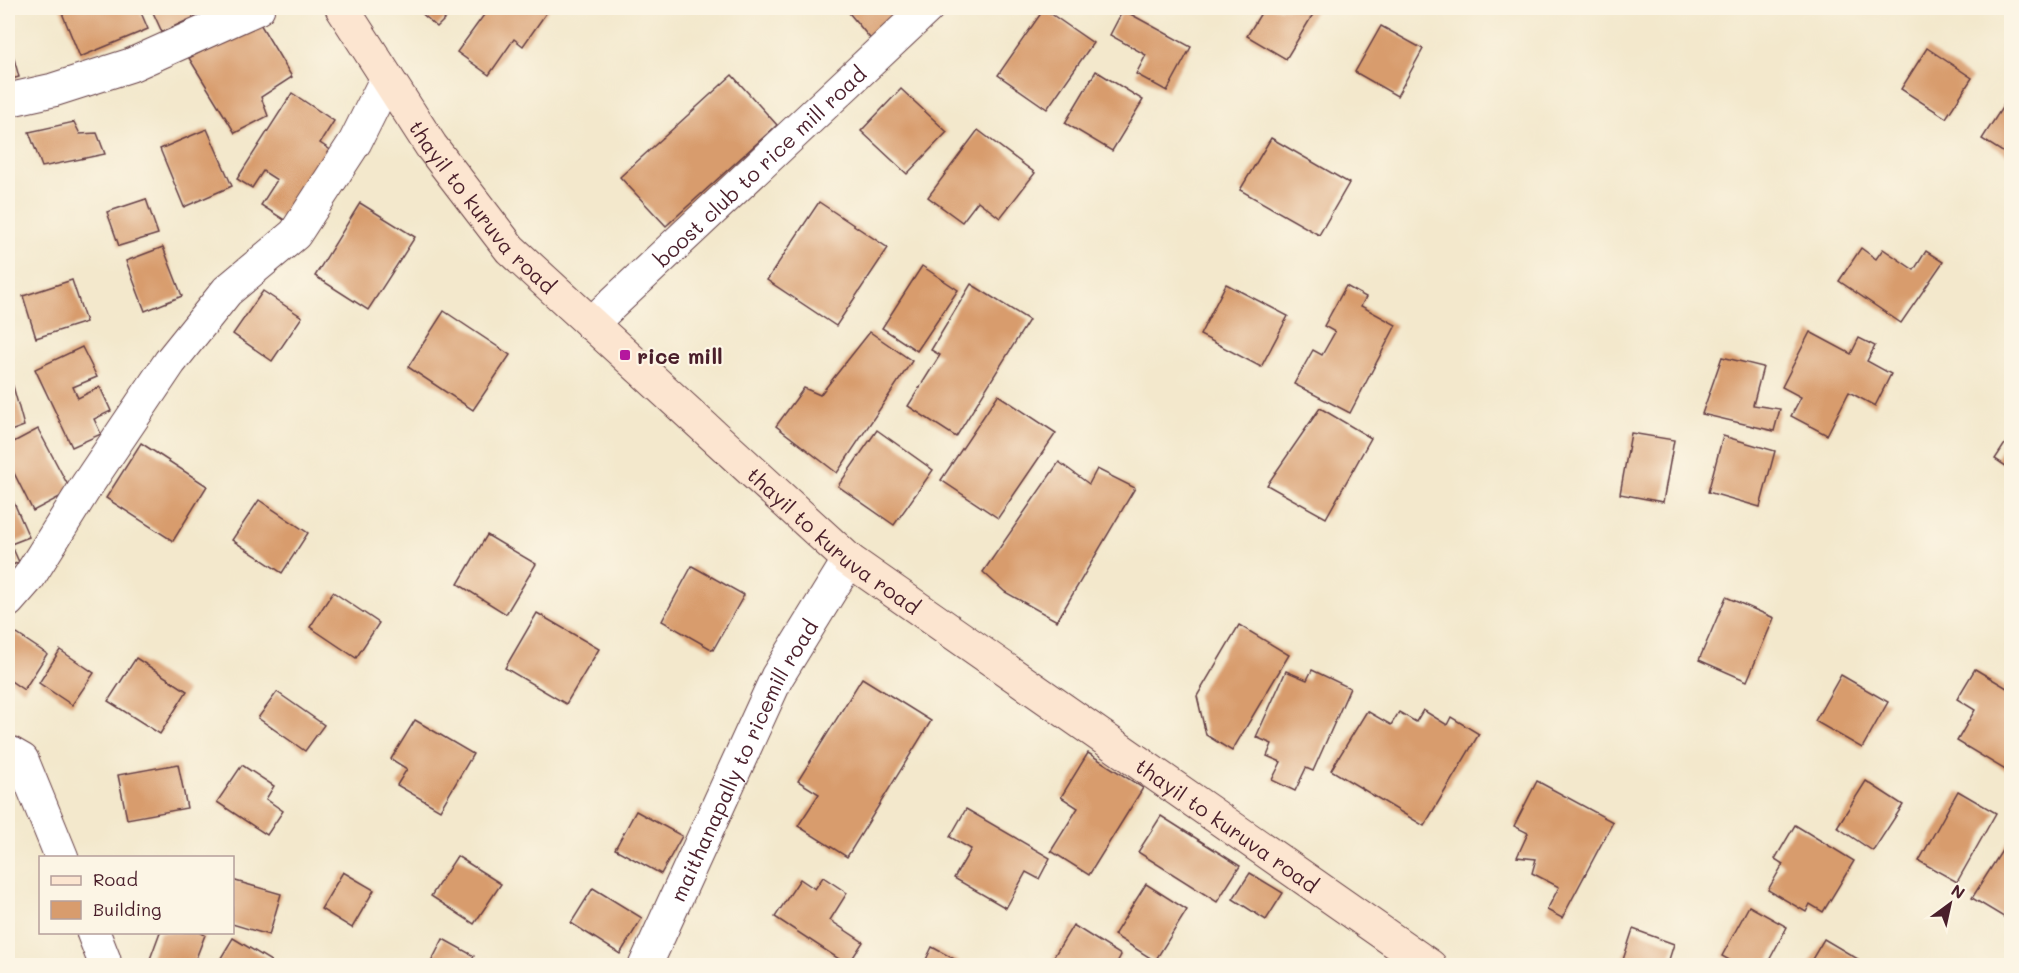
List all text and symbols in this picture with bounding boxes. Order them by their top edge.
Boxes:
street label: boost club to rice mill road [648,60,871,272]
street label: thayil to kuruva road [404,115,562,299]
place label: rice mill [637,342,723,369]
marker: rice mill [618,348,632,362]
street label: thayil to kuruva road [742,460,926,619]
street label: maithanapally to ricemill road [663,614,823,905]
street label: thayil to kuruva road [1131,751,1324,898]
legend [39,856,234,934]
text: Road [93,867,138,891]
north arrow [1920,874,1980,934]
text: N [1948,879,1969,903]
text: Building [93,897,161,921]

